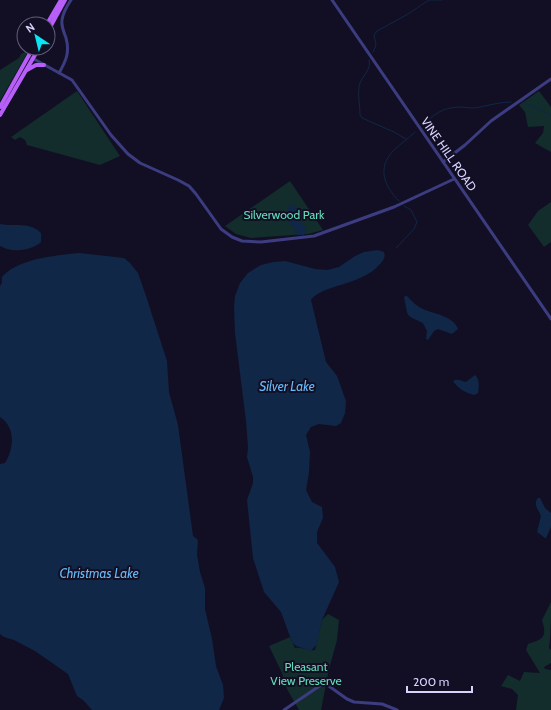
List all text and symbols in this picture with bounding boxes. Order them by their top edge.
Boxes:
north arrow [16,16,56,56]
text: N [23,20,37,36]
street label: VINE HILL ROAD [418,114,480,194]
park label: Silverwood Park [244,207,325,222]
water label: Silver Lake [259,378,315,394]
water label: Christmas Lake [59,565,139,581]
park label: Pleasant View Preserve [270,659,342,688]
scale bar [407,668,472,694]
text: 200 m [413,674,449,689]

